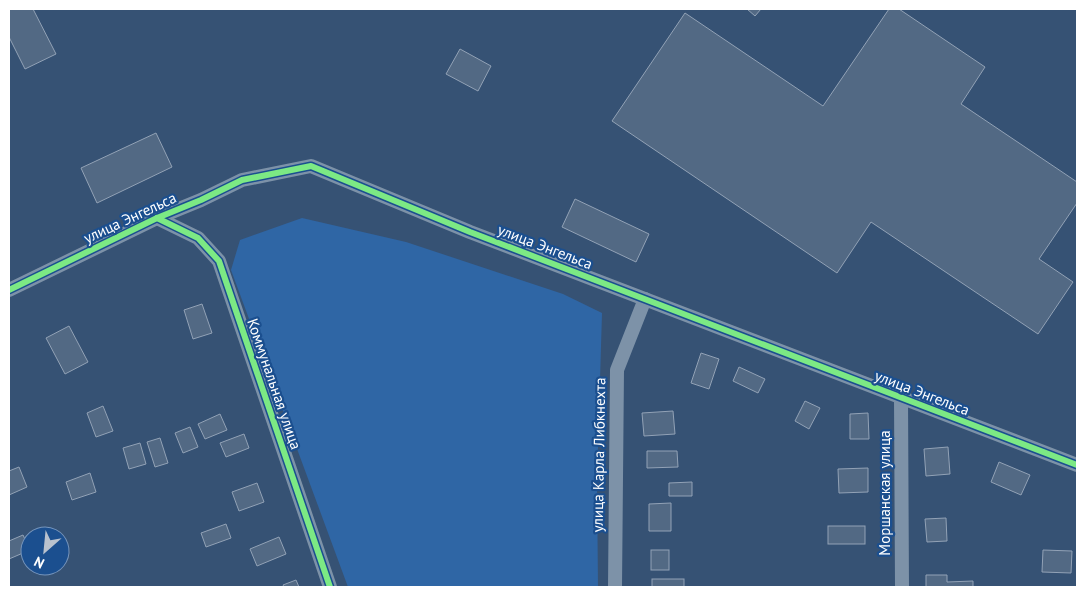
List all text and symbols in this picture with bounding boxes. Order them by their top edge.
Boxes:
street label: улица Энгельса [80,188,179,247]
street label: улица Энгельса [495,220,595,273]
street label: Коммунальная улица [243,316,306,452]
street label: улица Энгельса [872,366,972,419]
street label: улица Карла Либкнехта [588,377,609,533]
street label: Моршанская улица [875,430,894,556]
north arrow [20,526,70,576]
text: N [31,552,47,573]

